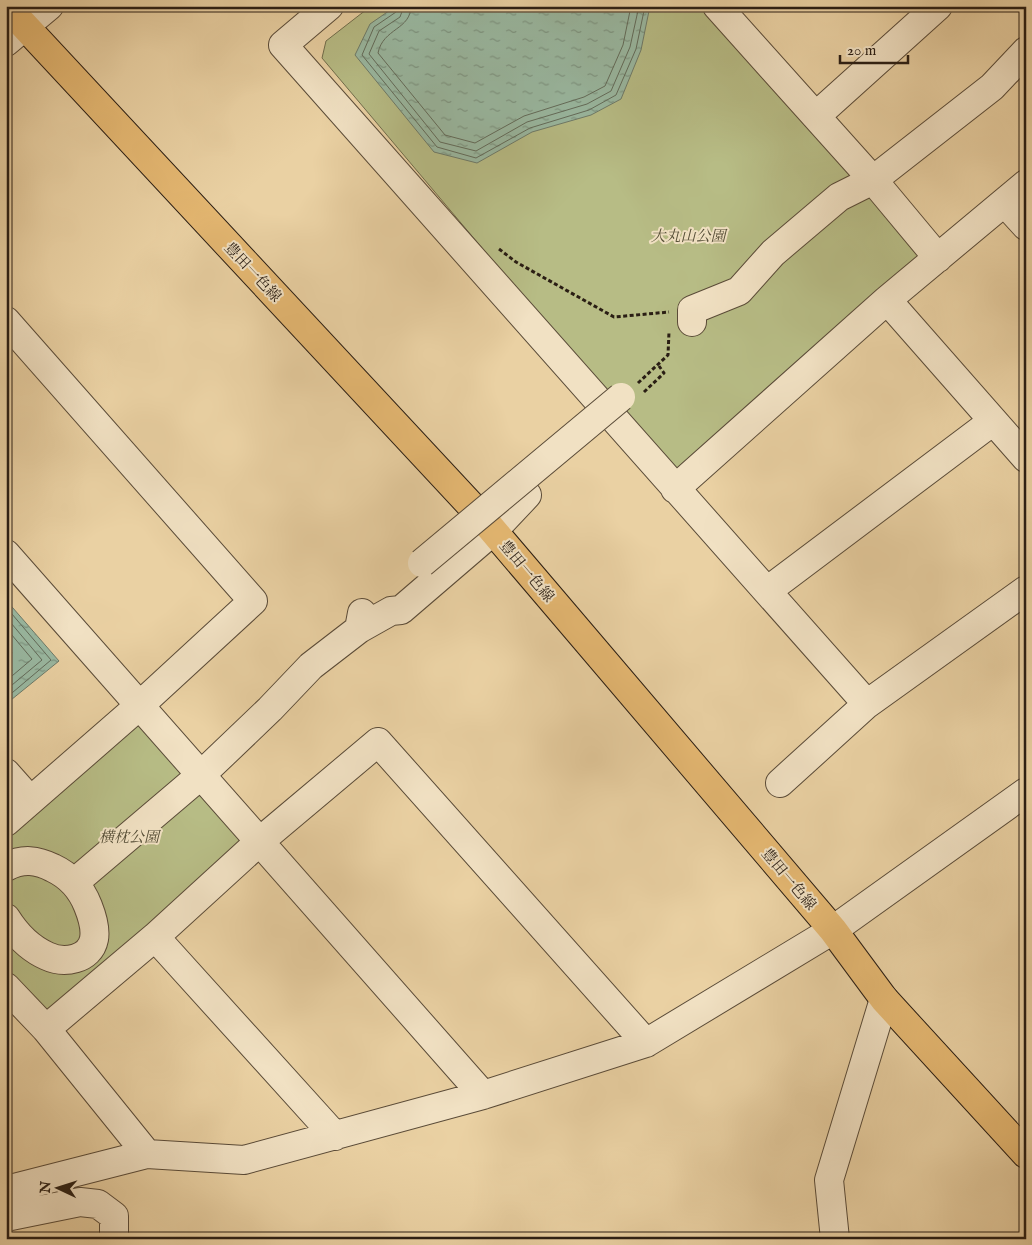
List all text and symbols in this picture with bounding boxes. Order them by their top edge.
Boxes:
scale bar [840,32,907,64]
text: 20 m [847,41,877,60]
park label: 大丸山公園 [650,227,728,246]
street label: 豊田一色線 [220,238,285,306]
street label: 豊田一色線 [495,536,558,606]
park label: 横枕公園 [99,828,162,847]
street label: 豊田一色線 [757,844,820,914]
north arrow [32,1162,82,1212]
text: N [37,1180,55,1195]

